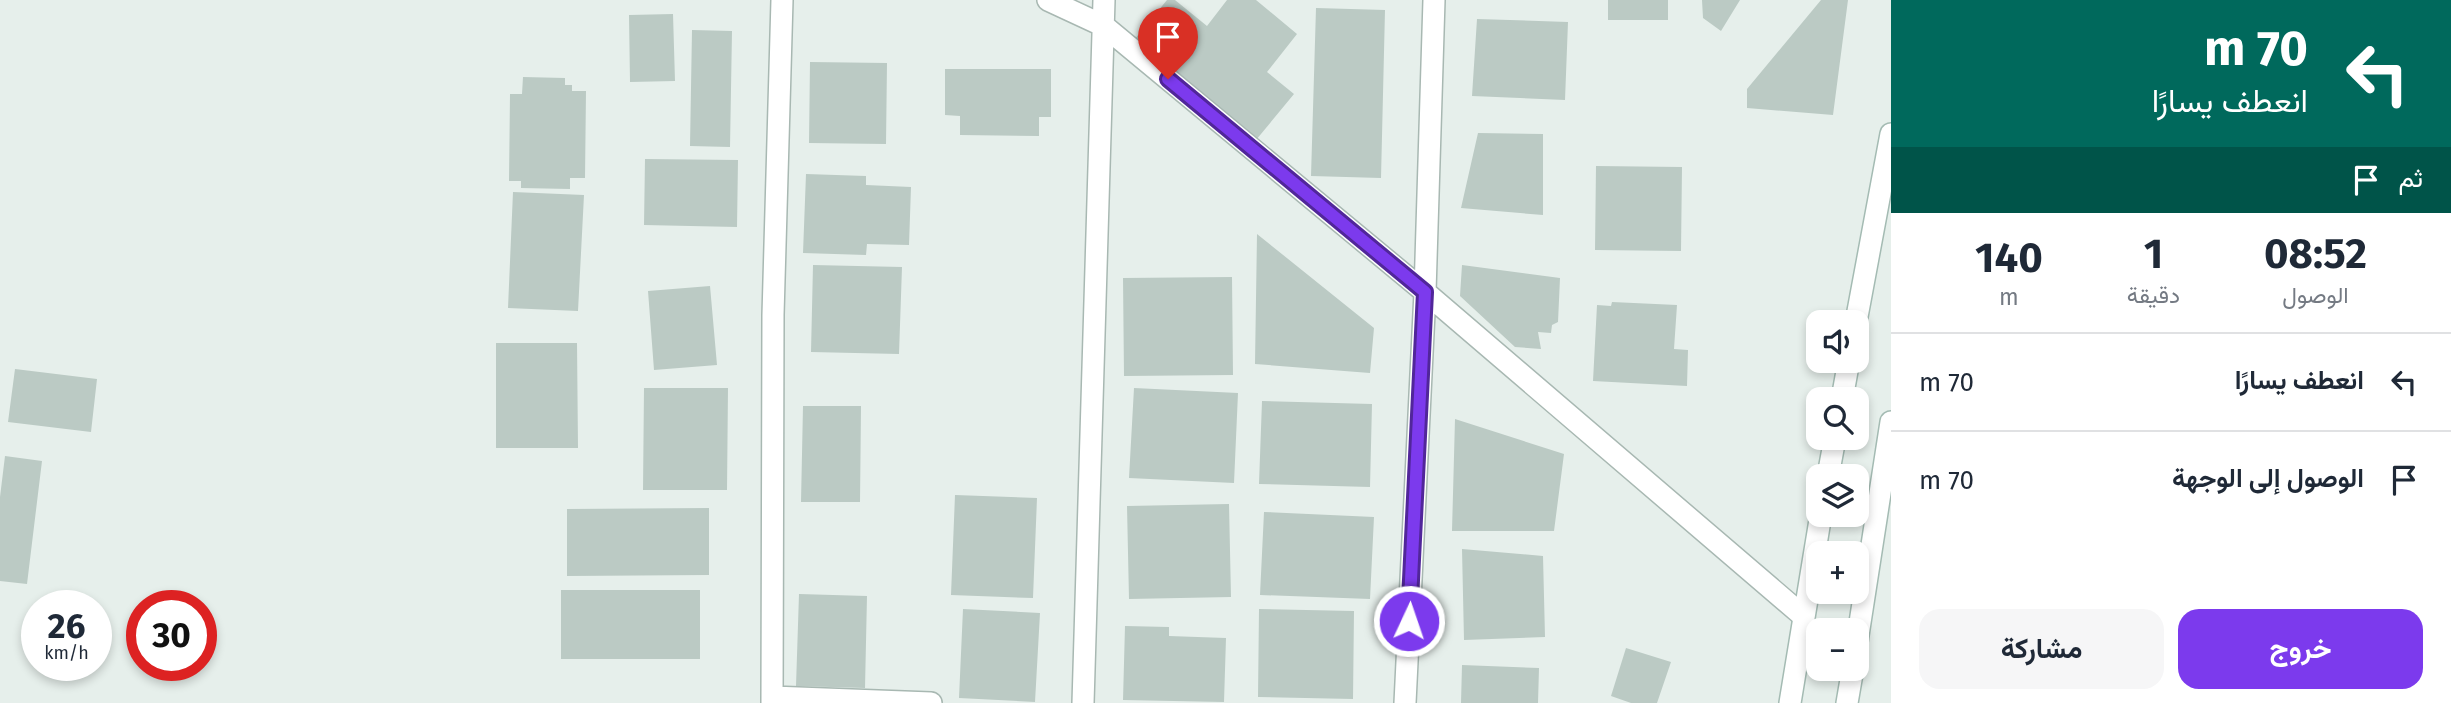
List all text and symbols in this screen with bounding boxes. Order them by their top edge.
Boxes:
pin [1138,7,1198,79]
icon: arrive [1149,18,1187,56]
text: 70 m [2204,19,2308,78]
icon: left [2332,28,2423,119]
text: انعطف يسارًا [2152,82,2308,120]
icon: arrive [2347,161,2385,199]
text: ثم [2399,163,2423,194]
text: 1 [2144,229,2163,279]
text: 08:52 [2264,229,2367,279]
text: 140 [1975,233,2043,283]
text: دقيقة [2127,281,2180,309]
text: الوصول [2282,281,2349,309]
text: m [1999,283,2019,311]
map controls [1806,310,1869,681]
button: sound [1806,310,1869,373]
icon: left [2385,363,2423,401]
text: انعطف يسارًا [2235,365,2364,396]
text: 70 m [1919,367,1974,398]
button: search [1806,387,1869,450]
icon: arrive [2385,461,2423,499]
text: الوصول إلى الوجهة [2172,463,2364,494]
button: layers [1806,464,1869,527]
text: 70 m [1919,465,1974,496]
button: + [1806,541,1869,604]
position arrow [1372,584,1446,658]
speed limit sign: 30 [126,590,217,681]
text: 26 [48,605,85,647]
button: مشاركة [1919,609,2164,689]
button: خروج [2178,609,2423,689]
button: − [1806,618,1869,681]
text: km/h [44,642,89,664]

